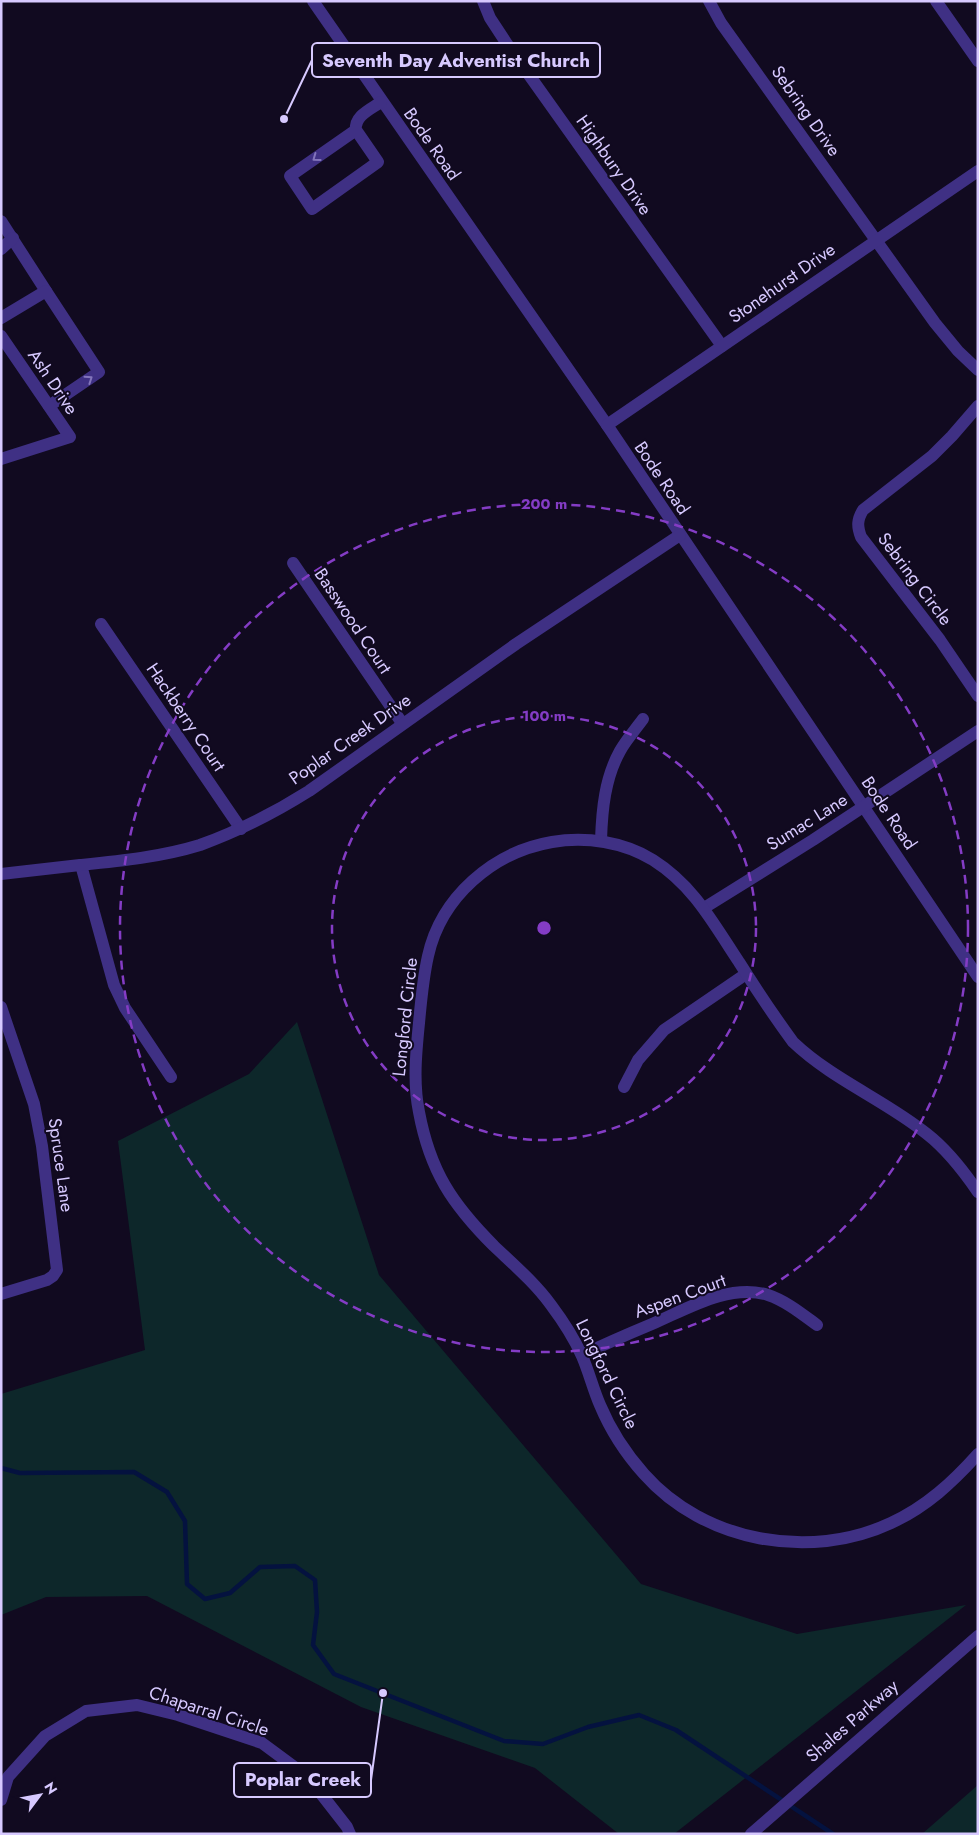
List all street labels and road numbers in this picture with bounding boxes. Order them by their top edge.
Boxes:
street label: Sebring Drive [765,60,847,162]
street label: Bode Road [397,102,467,186]
street label: Highbury Drive [570,110,658,220]
street label: Stonehurst Drive [723,237,841,329]
street label: Ash Drive [22,344,84,420]
street label: Bode Road [628,436,696,520]
street label: Sebring Circle [871,527,959,631]
street label: Basswood Court [308,563,398,680]
street label: Hackberry Court [140,658,232,777]
street label: Poplar Creek Drive [284,687,416,791]
street label: Bode Road [855,771,923,855]
street label: Sumac Lane [761,787,853,857]
street label: Longford Circle [386,956,424,1078]
street label: Spruce Lane [42,1116,80,1214]
street label: Aspen Court [631,1267,730,1325]
street label: Longford Circle [569,1315,645,1433]
street label: Shales Parkway [800,1673,904,1769]
street label: Chaparral Circle [146,1679,272,1743]

